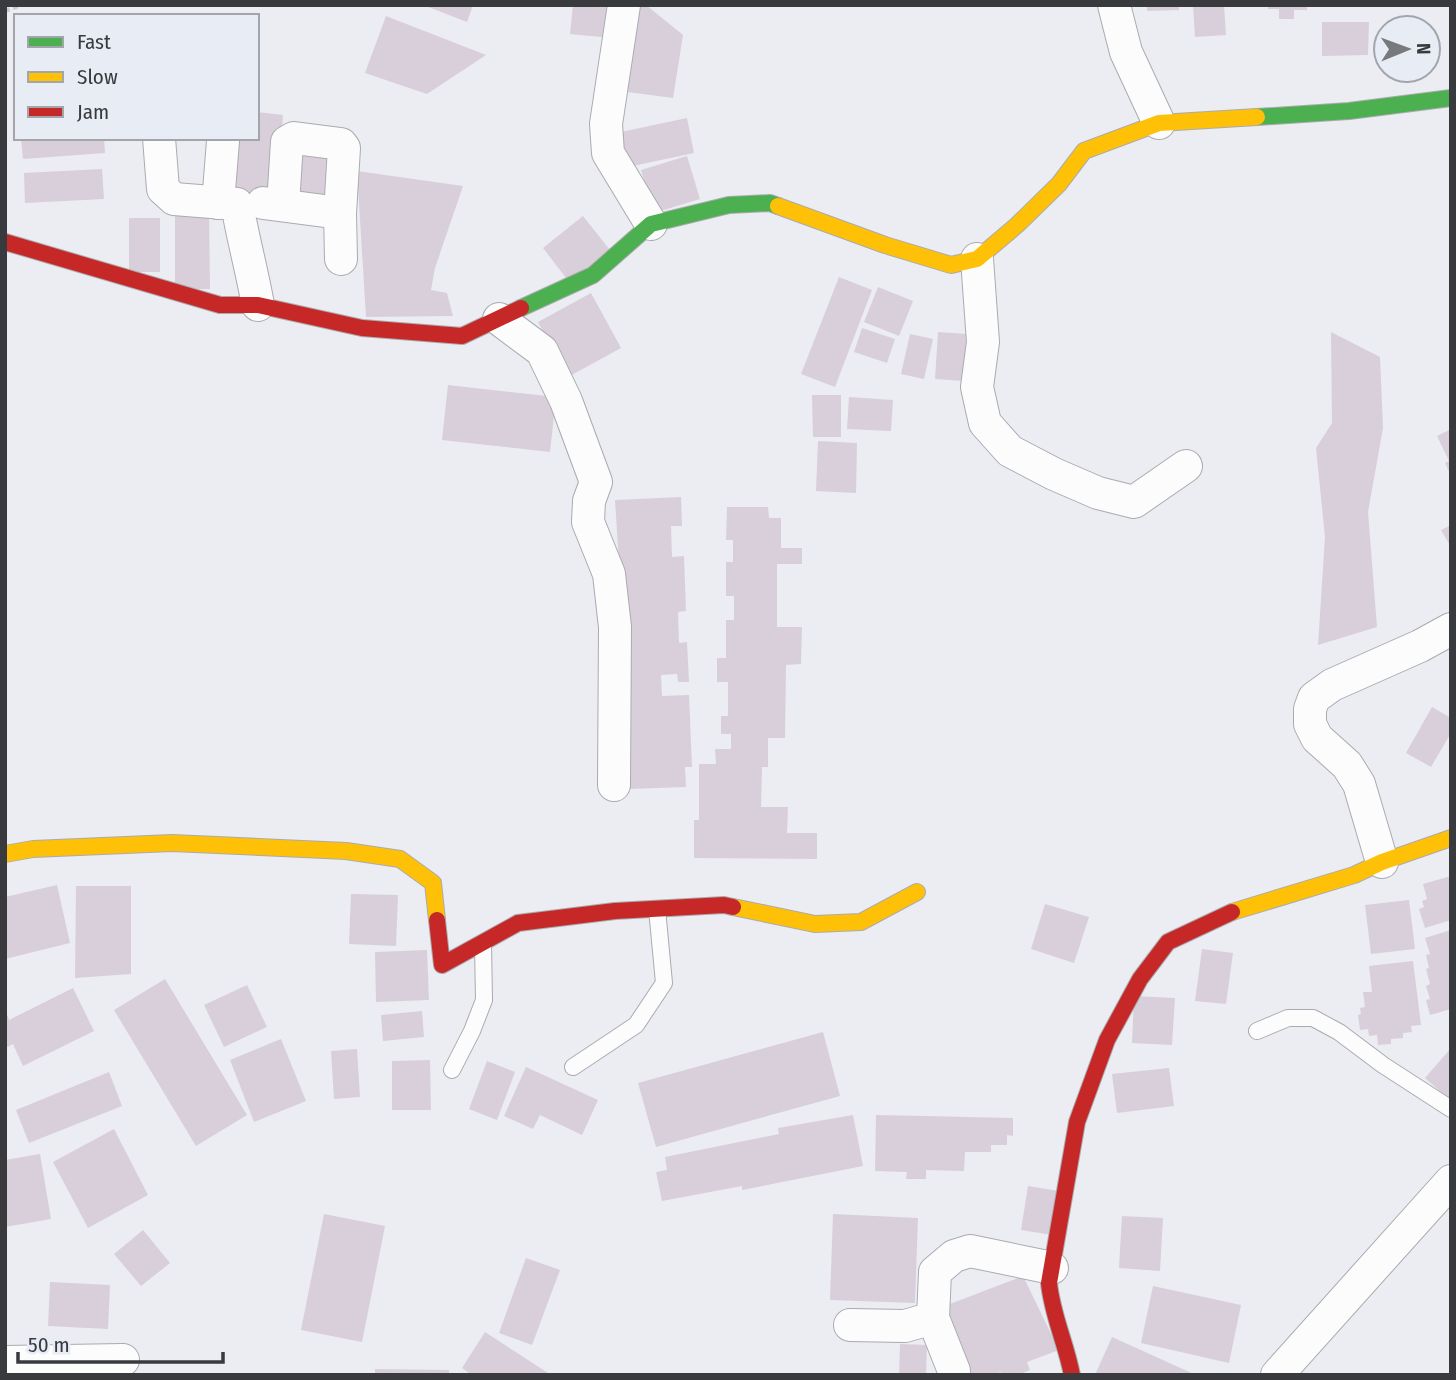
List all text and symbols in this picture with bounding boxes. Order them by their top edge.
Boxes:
legend [14,14,259,140]
north arrow [1372,14,1442,84]
text: Fast [77,29,111,55]
text: N [1412,43,1435,55]
text: Slow [77,64,118,90]
text: Jam [77,99,109,125]
scale bar [18,1320,222,1364]
text: 50 m [28,1332,70,1358]

